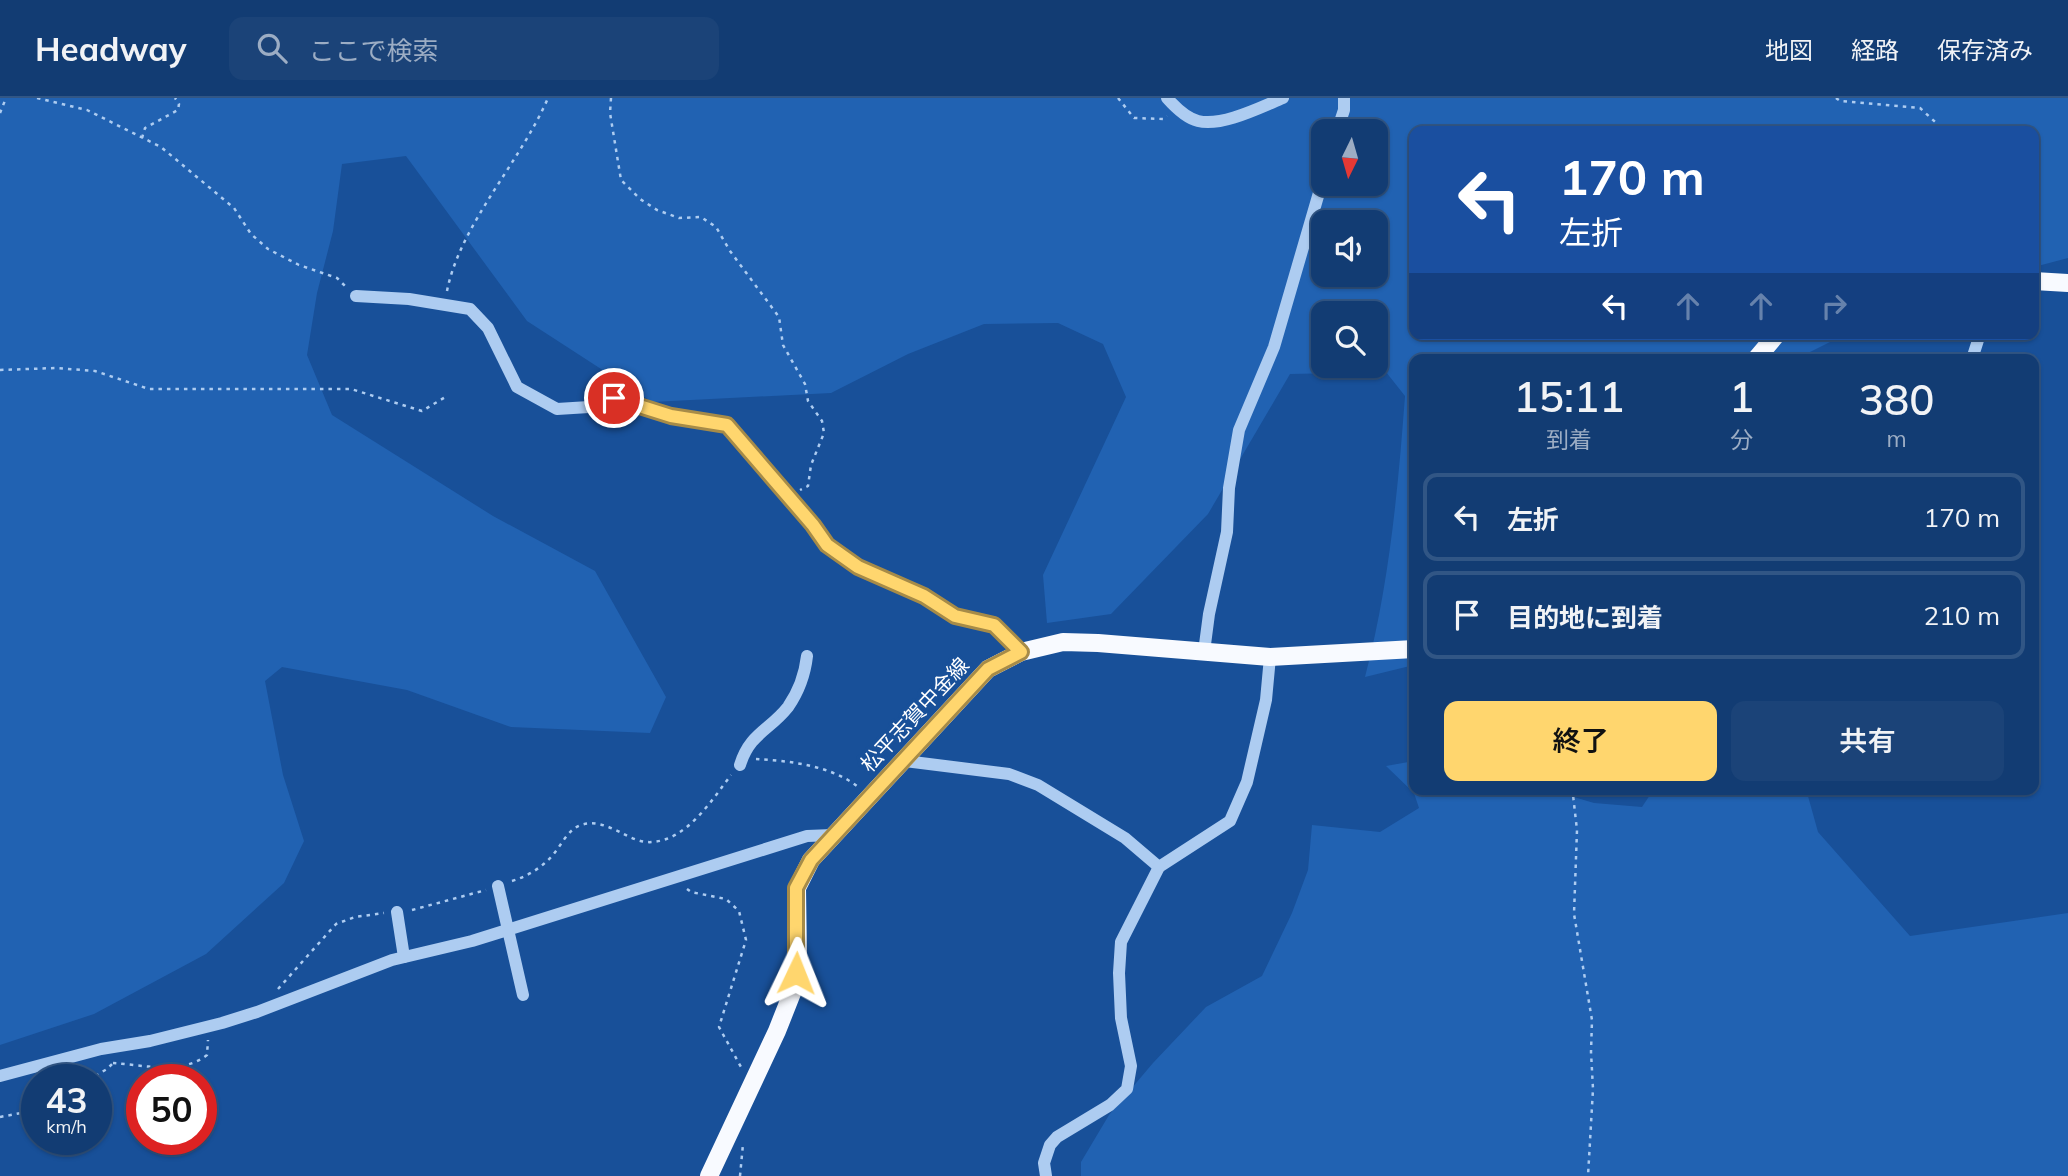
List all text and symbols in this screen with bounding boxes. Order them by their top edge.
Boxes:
search box [229,17,719,80]
text: Headway [35,28,187,69]
icon: search [253,29,291,67]
text: ここで検索 [309,34,439,67]
text: 地図 [1765,35,1813,65]
text: 経路 [1851,35,1899,65]
text: 保存済み [1937,35,2033,65]
north arrow [1311,119,1388,196]
map controls [1311,119,1388,378]
text: 170 m [1559,146,1705,207]
icon: left [1444,154,1535,245]
button: sound [1311,210,1388,287]
text: 左折 [1559,212,1623,252]
icon: left [1596,287,1634,325]
icon: ahead [1669,287,1707,325]
icon: ahead [1742,287,1780,325]
icon: right [1815,287,1853,325]
button: search [1311,301,1388,378]
pin [584,368,644,428]
text: 15:11 [1514,370,1624,423]
text: 1 [1729,370,1754,423]
text: 380 [1859,373,1934,426]
icon: arrive [595,379,633,417]
text: m [1886,424,1907,453]
text: 到着 [1546,425,1592,454]
text: 分 [1730,425,1753,454]
icon: left [1448,498,1486,536]
text: 170 m [1924,501,2000,534]
text: 左折 [1507,503,1559,536]
icon: arrive [1448,596,1486,634]
text: 210 m [1924,599,2000,632]
text: 目的地に到着 [1507,601,1663,634]
street label: 松平志賀中金線 [855,652,974,777]
button: 終了 [1444,701,1717,781]
button: 共有 [1731,701,2004,781]
position arrow [759,936,833,1010]
speed limit sign: 50 [126,1064,217,1155]
text: 43 [45,1078,88,1122]
text: km/h [46,1115,87,1138]

